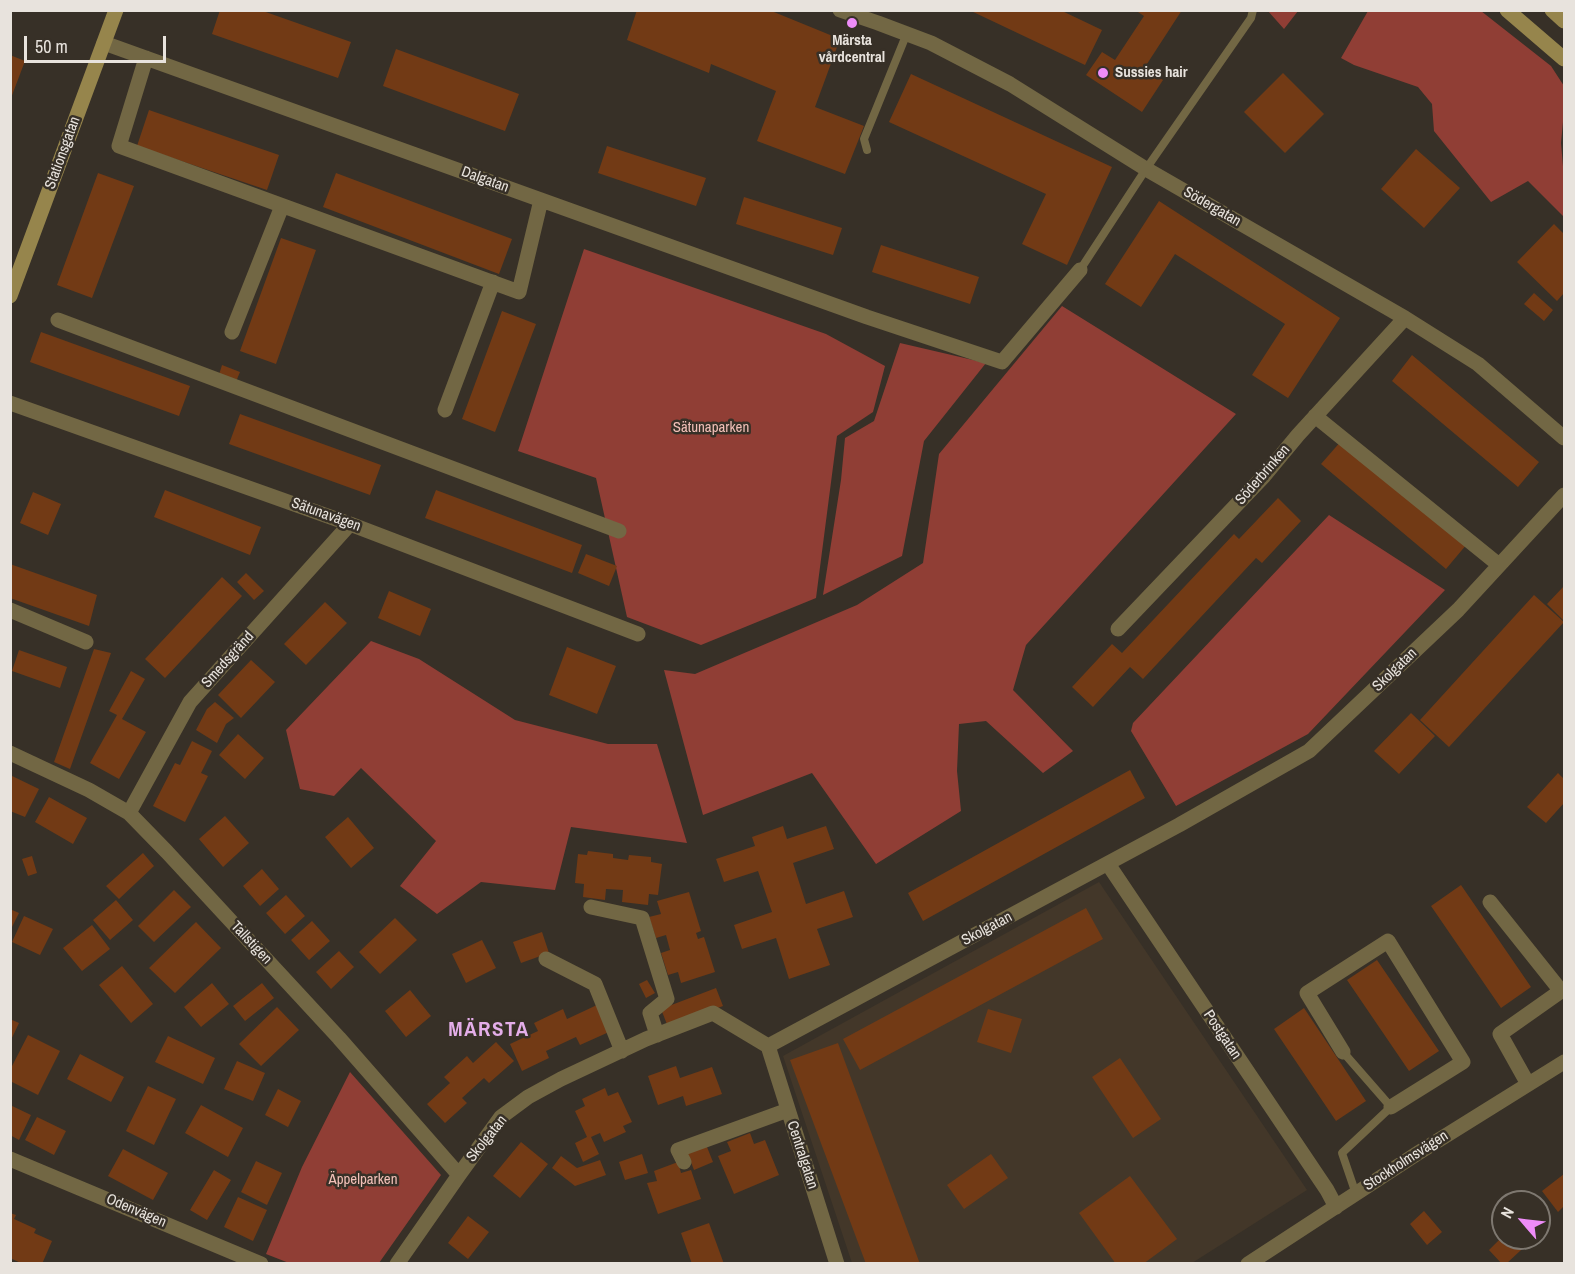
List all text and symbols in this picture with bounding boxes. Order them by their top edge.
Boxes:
marker: Märsta vårdcentral [845,16,859,30]
scale bar [27,24,170,62]
place label: Märsta vårdcentral [819,32,885,67]
text: 50 m [35,34,68,59]
place label: Sussies hair [1115,64,1187,82]
marker: Sussies hair [1096,66,1110,80]
street label: Stationsgatan [42,114,84,192]
street label: Dalgatan [459,163,511,197]
street label: Södergatan [1180,183,1244,231]
park label: Sätunaparken [673,419,749,437]
street label: Söderbrinken [1232,441,1294,509]
street label: Sätunavägen [289,494,363,536]
street label: Smedsgränd [198,628,258,692]
street label: Skolgatan [1369,645,1421,695]
street label: Skolgatan [959,908,1015,950]
street label: Tallstigen [227,918,275,968]
street label: Postgatan [1199,1007,1245,1063]
district label: MÄRSTA [448,1017,530,1043]
street label: Skolgatan [463,1112,511,1166]
street label: Centralgatan [783,1119,821,1191]
street label: Stockholmsvägen [1360,1127,1452,1195]
park label: Äppelparken [328,1171,398,1189]
street label: Odenvägen [103,1190,169,1232]
north arrow [1491,1190,1551,1250]
text: N [1495,1203,1519,1222]

